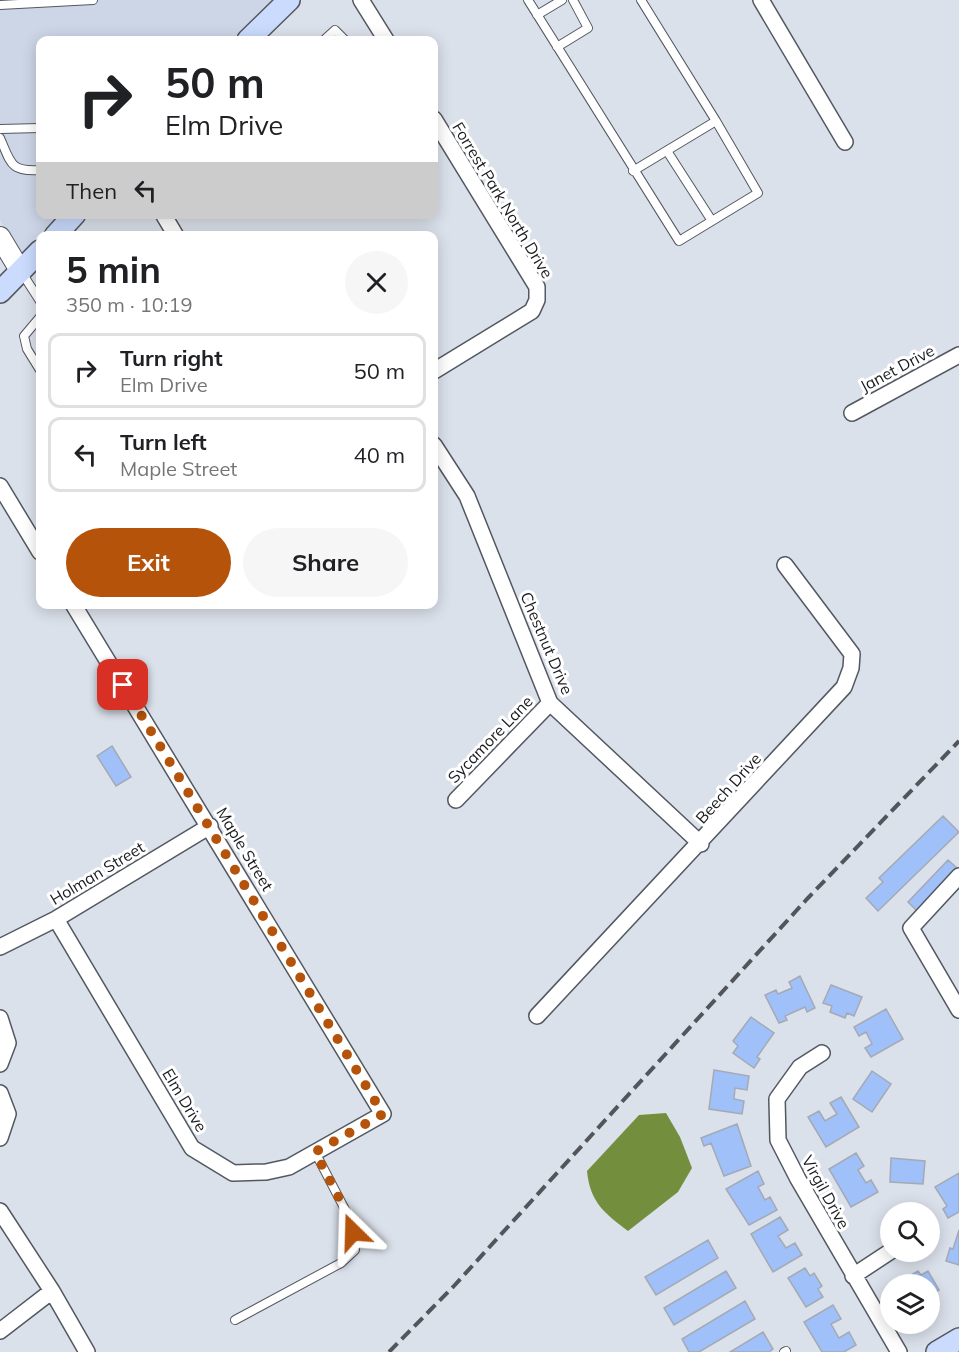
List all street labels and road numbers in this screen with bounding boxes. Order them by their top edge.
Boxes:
street label: Forrest Park North Drive [448,118,558,282]
street label: Janet Drive [856,340,938,396]
street label: Chestnut Drive [516,589,578,697]
street label: Sycamore Lane [443,691,537,787]
street label: Beech Drive [691,748,765,828]
street label: Maple Street [212,804,278,895]
street label: Holman Street [46,837,148,909]
street label: Elm Drive [158,1065,212,1135]
street label: Virgil Drive [798,1152,854,1232]

